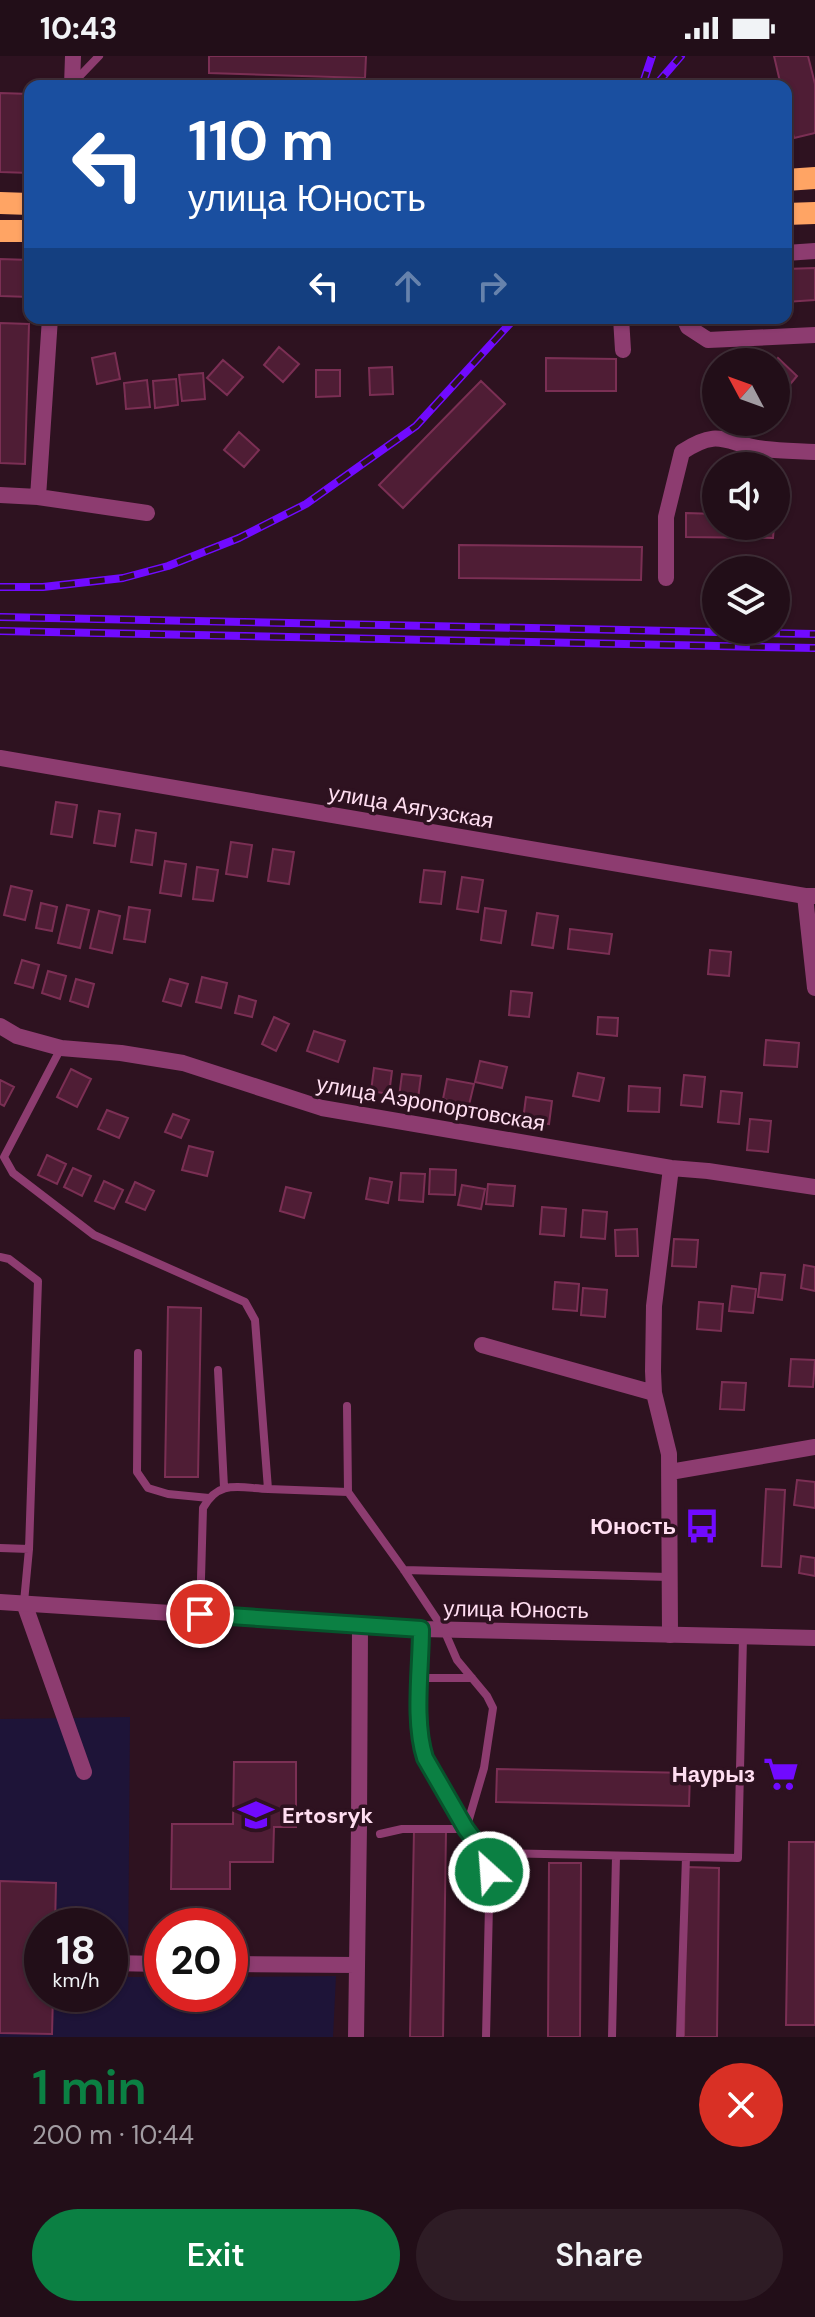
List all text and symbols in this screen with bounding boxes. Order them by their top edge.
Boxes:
text: 10:43 [40,9,117,48]
text: 110 m [188,104,334,177]
icon: left [56,112,160,216]
text: улица Юность [188,175,426,222]
icon: left [302,264,346,308]
icon: ahead [386,264,430,308]
icon: right [470,264,514,308]
north arrow [702,348,790,436]
map controls [702,348,790,644]
button: sound [702,452,790,540]
button: layers [702,556,790,644]
street label: улица Аягузская [326,778,496,835]
street label: улица Аэропортовская [314,1069,548,1138]
bus stop icon: Юность [683,1507,721,1545]
place label: Юность [590,1512,676,1541]
pin [166,1580,234,1648]
icon: arrive [178,1592,222,1636]
street label: улица Юность [443,1594,589,1625]
supermarket icon: Наурыз [762,1755,800,1793]
place label: Наурыз [672,1760,755,1789]
school or university icon: Ertosryk [237,1796,275,1834]
place label: Ertosryk [282,1801,373,1830]
position arrow [447,1830,531,1914]
speed limit sign: 20 [144,1908,248,2012]
text: 18 [56,1924,96,1976]
text: km/h [52,1967,100,1993]
text: 1 min [32,2056,147,2119]
button: close [699,2063,783,2147]
text: 200 m · 10:44 [32,2118,194,2152]
button: Exit [32,2209,400,2301]
button: Share [416,2209,783,2301]

